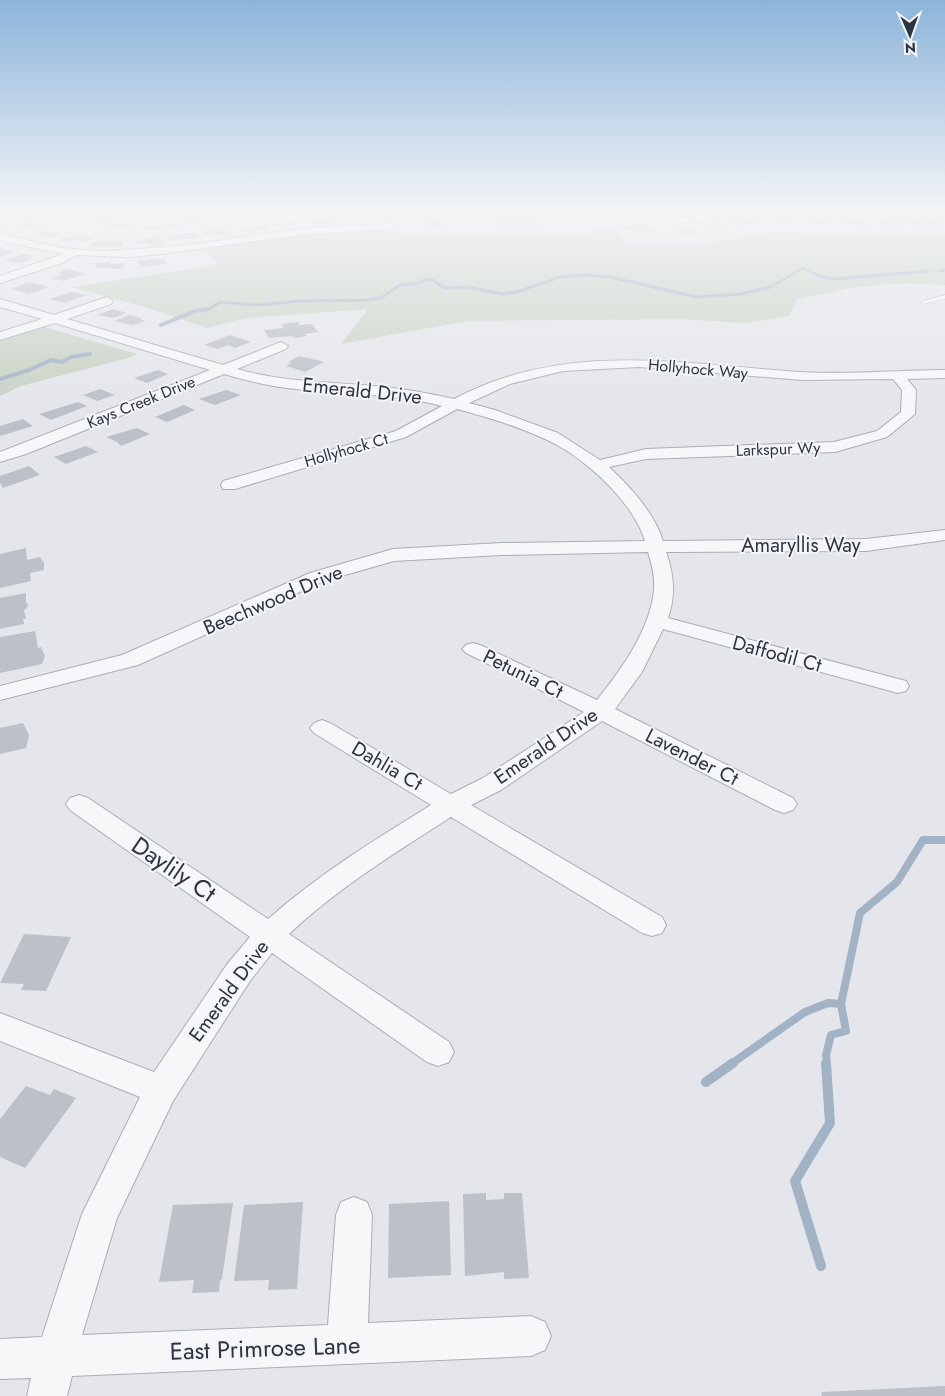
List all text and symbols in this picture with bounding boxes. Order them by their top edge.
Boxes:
north arrow [885,10,935,60]
text: N [905,38,916,58]
street label: Hollyhock Way [647,353,750,385]
street label: Kays Creek Drive [83,370,199,434]
street label: Emerald Drive [301,370,423,412]
street label: Hollyhock Ct [301,427,391,473]
street label: Larkspur Wy [735,436,822,462]
street label: Amaryllis Way [741,531,861,560]
street label: Beechwood Drive [199,558,347,642]
street label: Daffodil Ct [729,628,825,680]
street label: Petunia Ct [478,642,568,706]
street label: Emerald Drive [488,700,604,792]
street label: Lavender Ct [640,721,744,793]
street label: Dahlia Ct [346,734,428,798]
street label: Daylily Ct [125,828,224,910]
street label: Emerald Drive [182,934,276,1048]
street label: East Primrose Lane [169,1327,361,1369]

